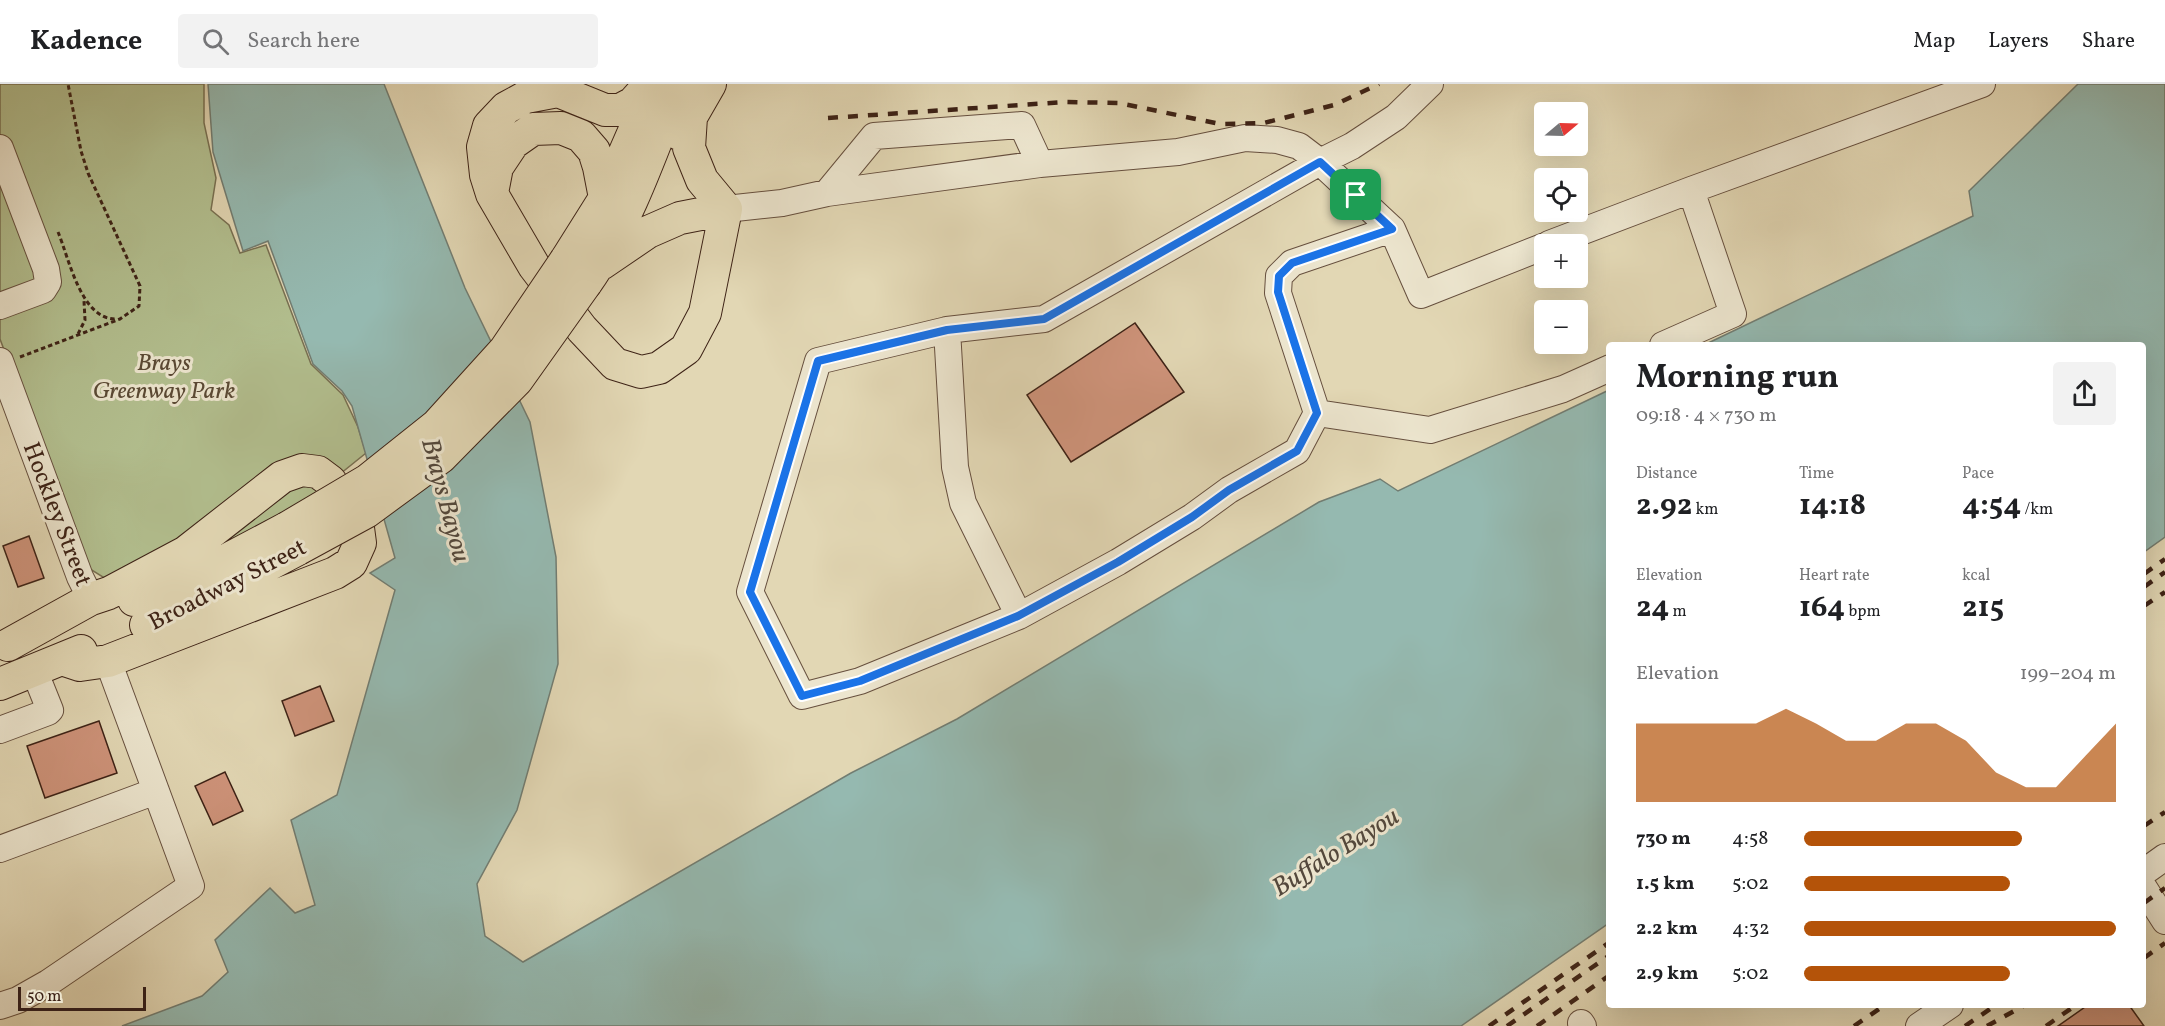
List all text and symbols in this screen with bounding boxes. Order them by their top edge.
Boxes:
search box [178,14,598,68]
text: Kadence [30,22,142,61]
icon: search [199,25,232,58]
text: Search here [247,26,360,57]
text: Map [1913,27,1955,56]
text: Layers [1988,27,2049,56]
text: Share [2082,27,2135,56]
north arrow [1534,102,1588,156]
map controls [1534,102,1588,354]
button: locate [1534,168,1588,222]
pin [1330,169,1381,220]
icon: arrive [1339,178,1372,211]
button: + [1534,234,1588,288]
button: − [1534,300,1588,354]
park label: Brays Greenway Park [93,347,235,409]
text: Morning run [1636,356,1839,402]
button: share [2053,362,2116,425]
text: 09:18 · 4 × 730 m [1636,402,1777,430]
water label: Brays Bayou [411,434,479,567]
street label: Hockley Street [13,438,99,592]
text: Distance [1636,463,1697,485]
text: Time [1799,463,1834,485]
text: Pace [1962,463,1994,485]
text: 2.92 [1636,485,1692,527]
text: 14:18 [1799,485,1866,527]
text: 4:54 [1962,485,2021,527]
text: km [1692,499,1718,521]
text: /km [2021,499,2053,521]
street label: Broadway Street [143,531,313,640]
text: Elevation [1636,565,1703,587]
text: Heart rate [1799,565,1870,587]
text: kcal [1962,565,1990,587]
text: 24 [1636,587,1669,629]
text: 164 [1799,587,1845,629]
text: 215 [1962,587,2004,629]
text: m [1669,601,1687,623]
text: bpm [1845,601,1881,623]
text: Elevation [1636,660,1719,688]
text: 199–204 m [2020,660,2116,688]
water label: Buffalo Bayou [1266,799,1407,906]
text: 730 m [1636,825,1691,853]
text: 4:58 [1732,825,1768,853]
text: 1.5 km [1636,870,1695,898]
text: 5:02 [1732,870,1769,898]
text: 2.2 km [1636,915,1698,943]
text: 4:32 [1732,915,1770,943]
text: 2.9 km [1636,960,1699,988]
text: 5:02 [1732,960,1769,988]
scale bar [18,984,146,1012]
text: 50 m [27,986,61,1008]

